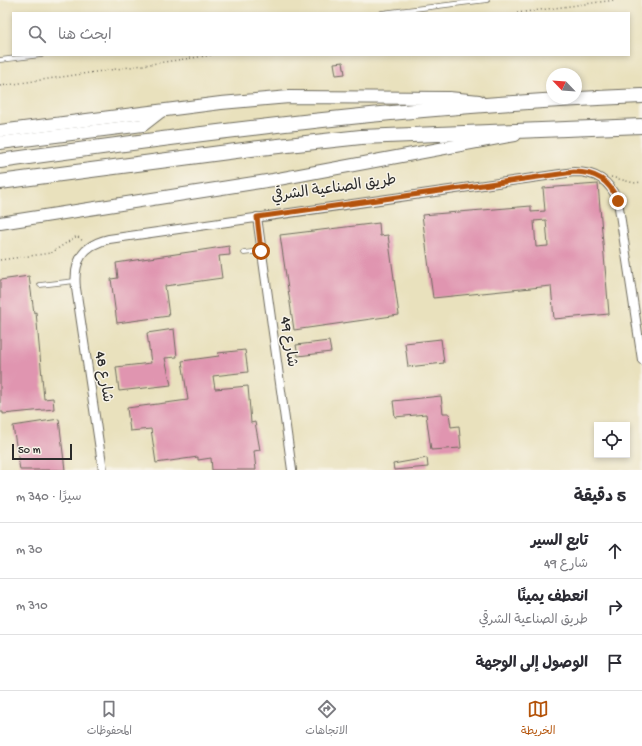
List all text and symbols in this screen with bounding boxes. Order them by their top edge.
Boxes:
search box [12,12,630,56]
icon: search [26,23,48,45]
text: ابحث هنا [58,27,112,45]
north arrow [546,68,582,104]
street label: طريق الصناعية الشرقي [270,167,398,207]
route end [609,192,627,210]
route start [252,242,270,260]
street label: شارع 49 [276,316,300,368]
street label: شارع 48 [90,350,116,404]
map controls [594,422,630,458]
button: locate [594,422,630,458]
scale bar [12,442,72,461]
text: 50 m [18,445,40,457]
text: 5 دقيقة [574,488,626,508]
text: سيرًا · 340 m [16,490,81,505]
text: تابع السير [531,533,588,551]
icon: ahead [604,540,626,562]
text: 30 m [16,543,42,558]
text: شارع 49 [544,557,588,572]
text: انعطف يمينًا [517,589,588,607]
icon: right [604,596,626,618]
text: 310 m [16,599,48,614]
text: طريق الصناعية الشرقي [479,613,588,628]
icon: arrive [604,652,626,674]
text: الوصول إلى الوجهة [475,655,588,673]
tab: المحفوظات [87,698,132,740]
tab: الاتجاهات [305,698,348,740]
tab: الخريطة [521,698,555,740]

